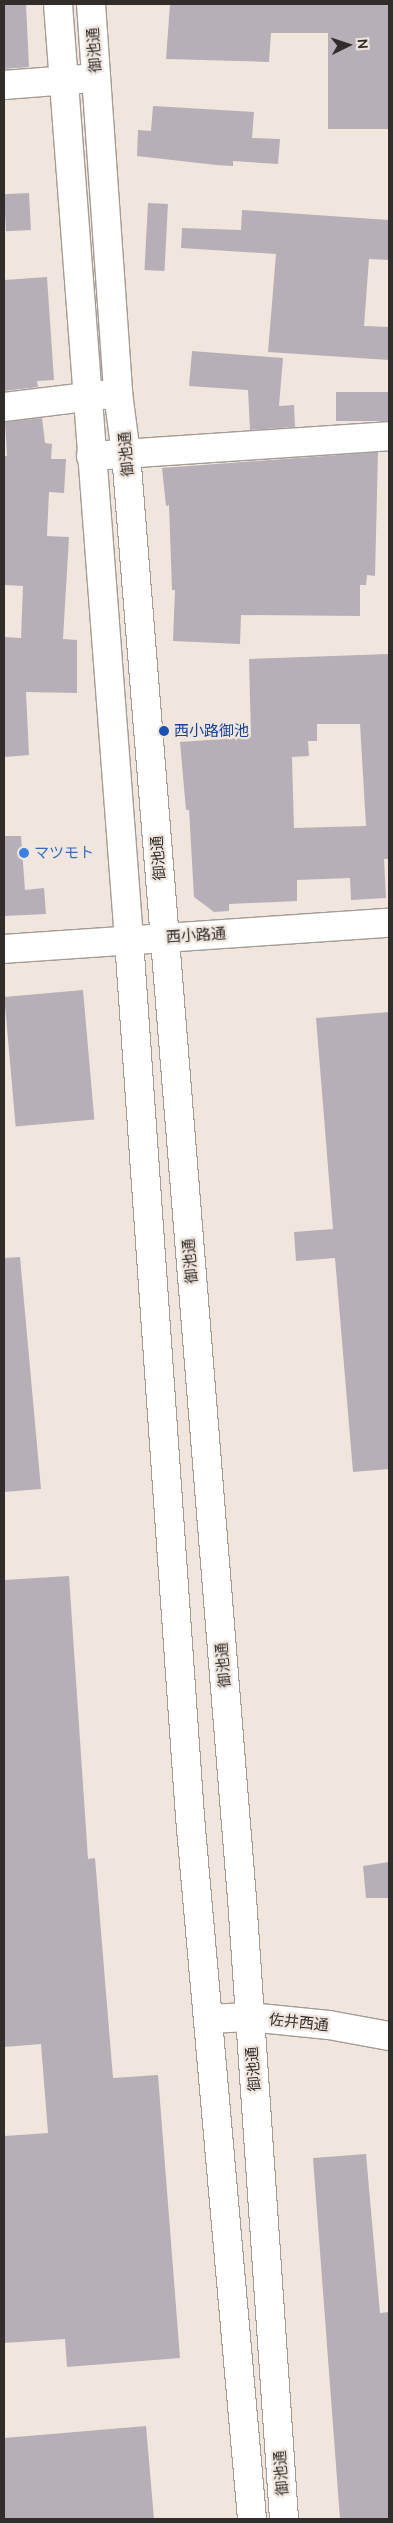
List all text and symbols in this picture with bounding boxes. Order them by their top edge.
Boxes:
north arrow [323,20,373,70]
street label: 御池通 [83,27,105,73]
text: N [355,38,371,50]
street label: 御池通 [115,431,137,477]
place label: 西小路御池 [174,722,249,740]
marker: 西小路御池 [158,725,170,737]
street label: 御池通 [147,835,169,881]
place label: マツモト [34,844,94,862]
marker: マツモト [18,847,30,859]
street label: 西小路通 [165,924,227,946]
street label: 御池通 [179,1238,201,1284]
street label: 御池通 [212,1642,234,1688]
street label: 佐井西通 [268,2010,330,2034]
street label: 御池通 [242,2046,264,2092]
street label: 御池通 [270,2450,292,2496]

